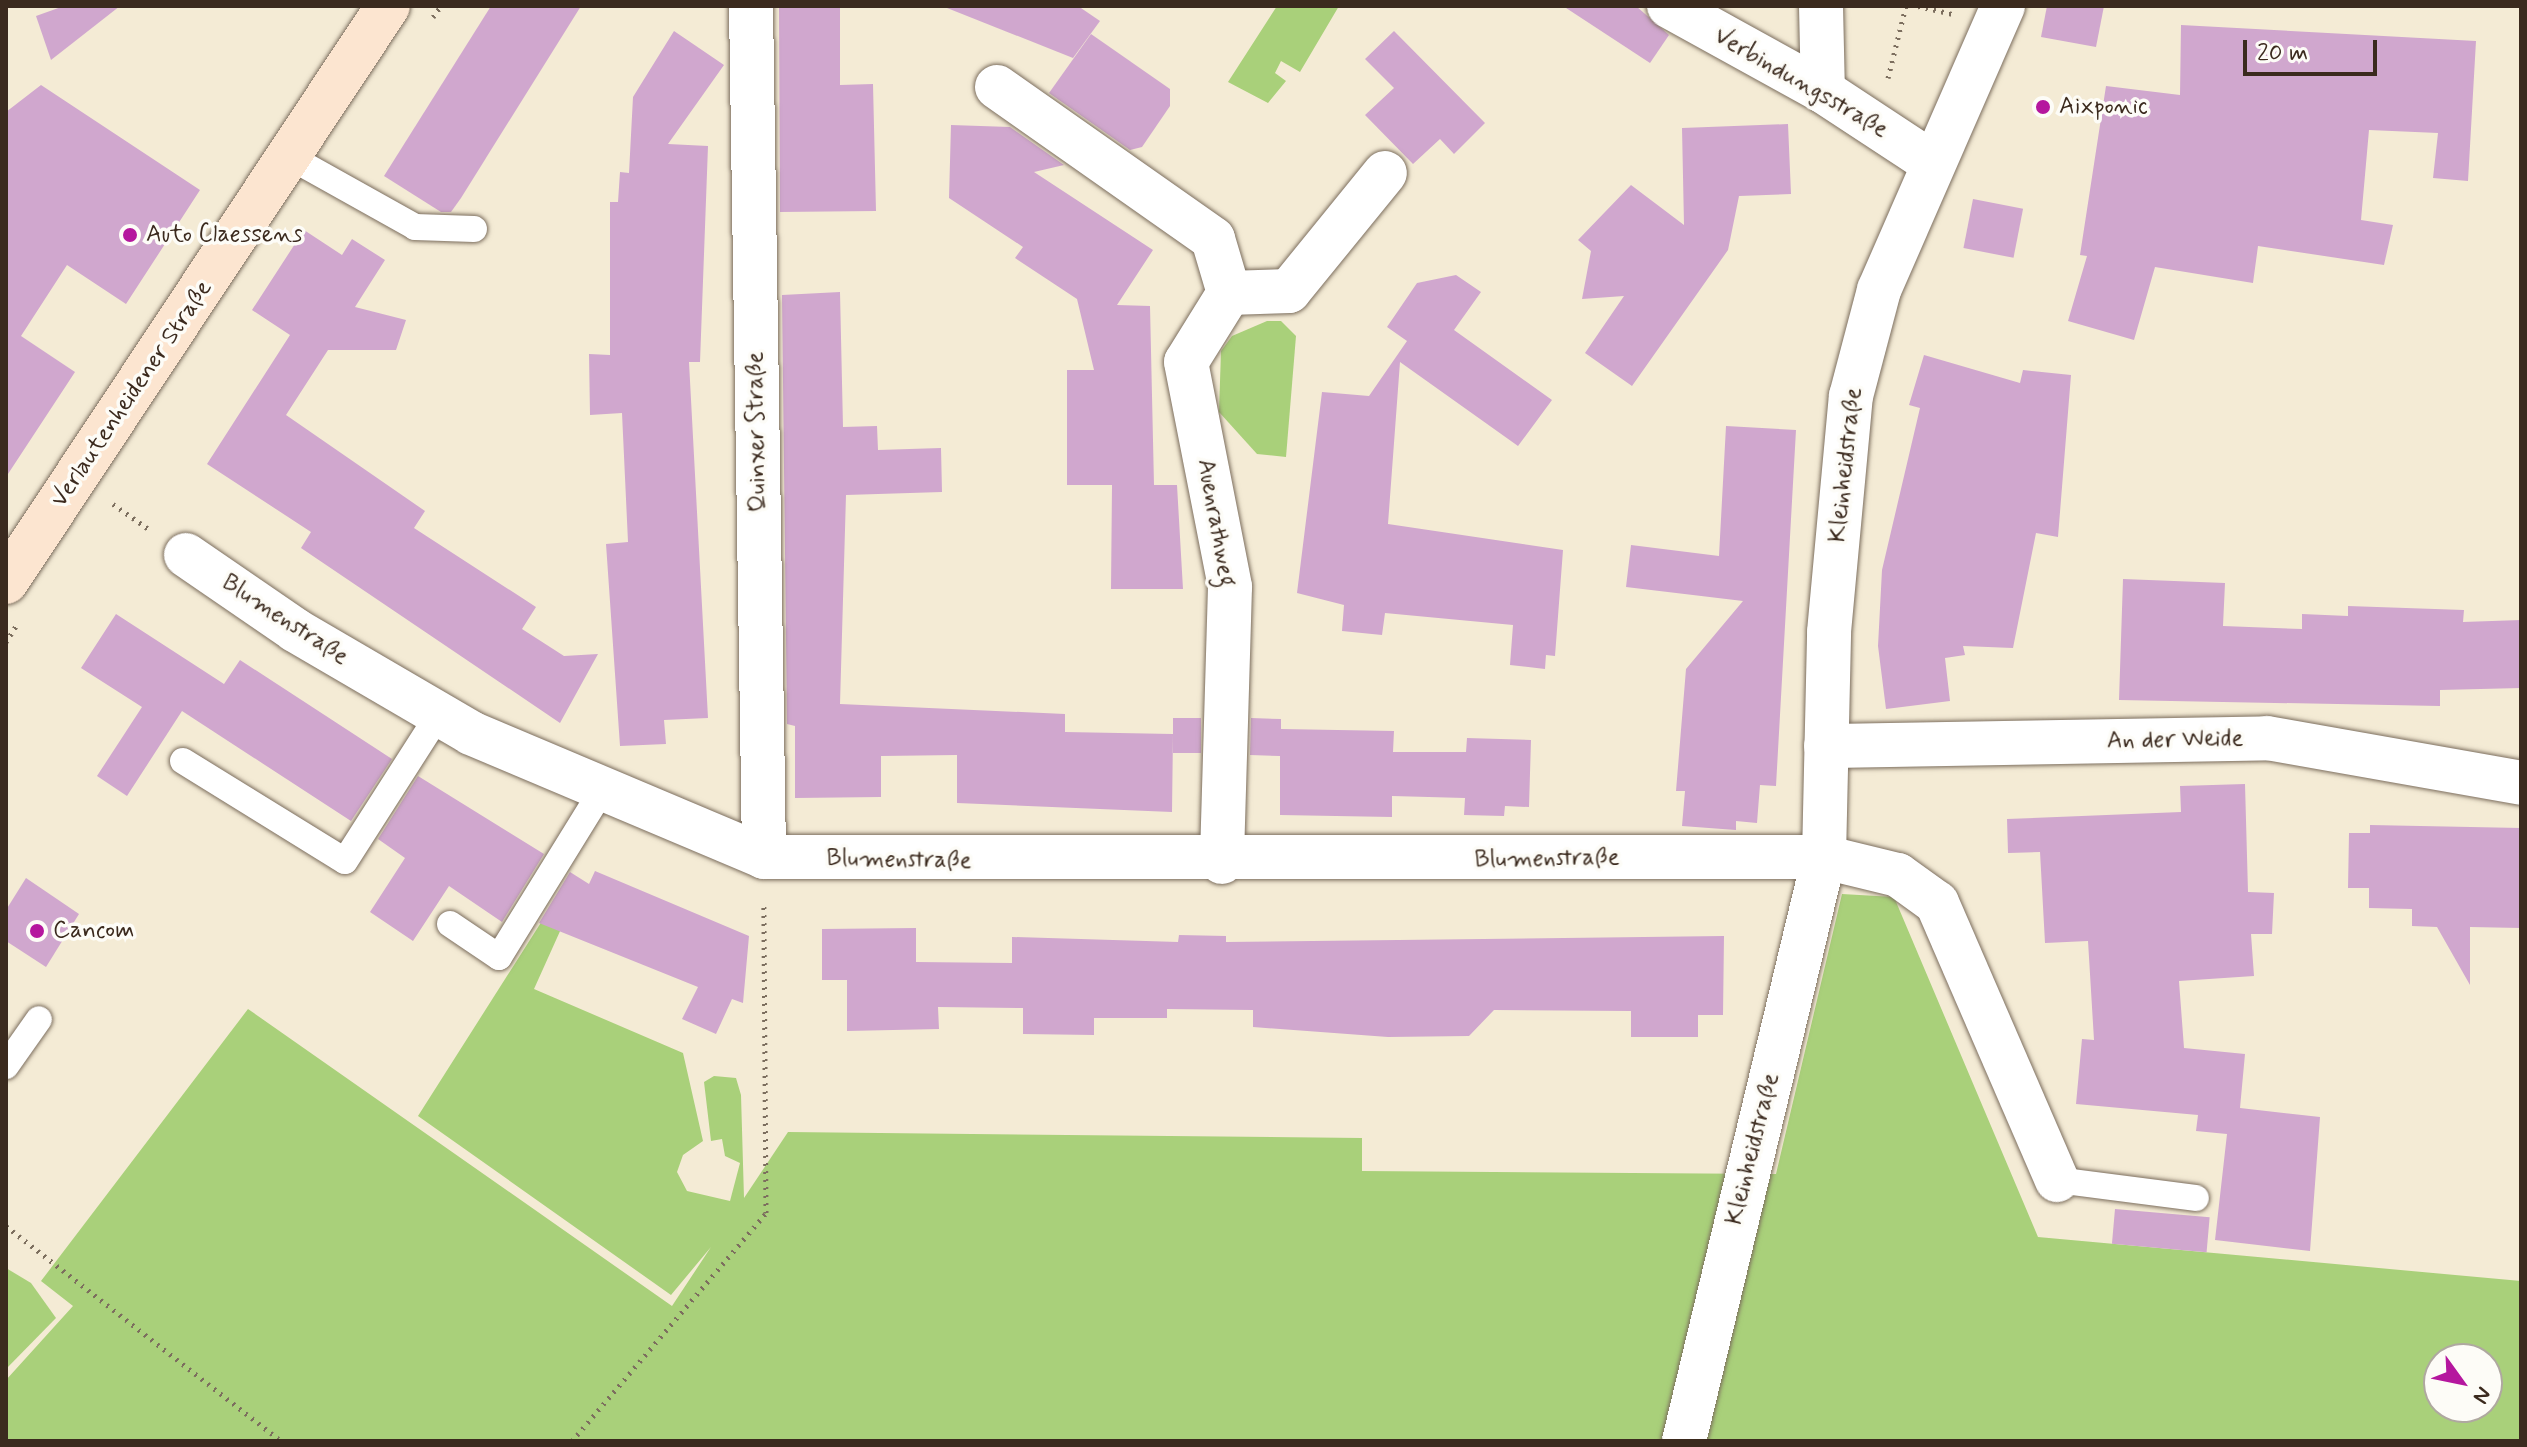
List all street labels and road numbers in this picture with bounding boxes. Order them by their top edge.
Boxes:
street label: Verbindungsstraße [1709,21,1893,145]
street label: Verlautenheidener Straße [45,275,219,513]
street label: Quinxer Straße [741,352,773,512]
street label: Kleinheidstraße [1824,386,1868,544]
street label: Auenrathweg [1191,457,1241,589]
street label: Blumenstraße [216,568,354,672]
street label: An der Weide [2107,724,2243,756]
street label: Blumenstraße [1474,843,1620,875]
street label: Blumenstraße [826,844,972,876]
street label: Kleinheidstraße [1720,1070,1786,1228]

